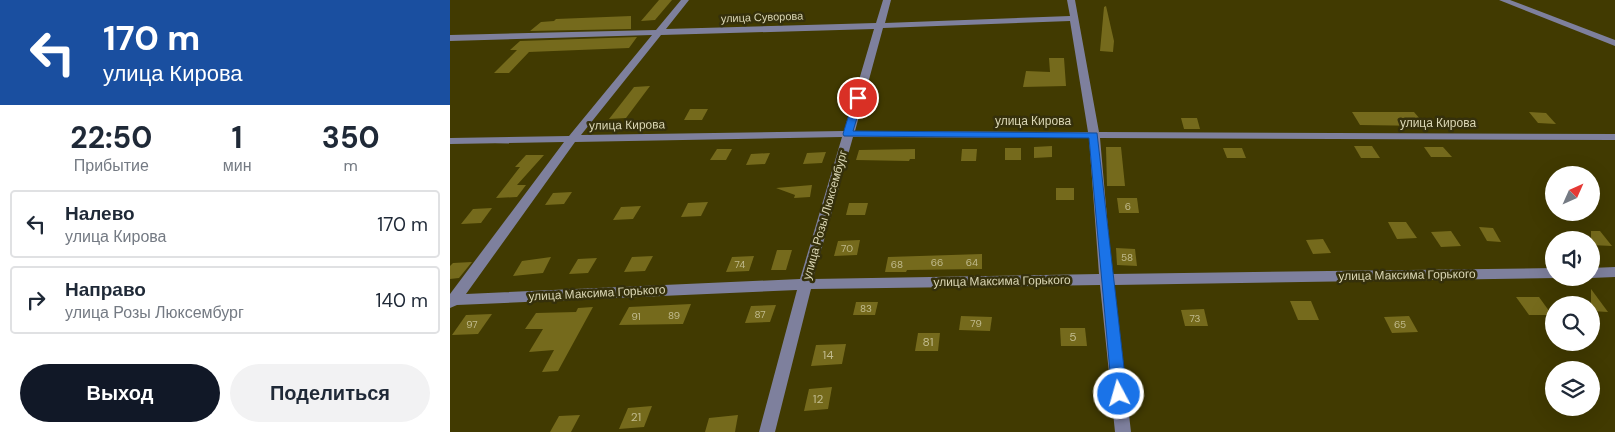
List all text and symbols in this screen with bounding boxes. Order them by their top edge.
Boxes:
street label: улица Суворова [721,9,804,25]
text: 170 m [103,15,200,61]
icon: left [20,20,85,85]
text: улица Кирова [103,59,243,88]
pin [837,77,879,119]
icon: arrive [844,84,872,112]
street label: улица Кирова [995,113,1071,129]
street label: улица Кирова [1400,115,1476,131]
street label: улица Кирова [589,116,666,134]
text: 22:50 [70,118,152,157]
text: 1 [232,118,243,157]
text: 350 [322,118,380,157]
street label: улица Розы Люксембург [799,148,851,282]
text: Прибытие [74,155,149,176]
text: мин [223,155,251,176]
text: m [344,155,358,176]
north arrow [1545,166,1600,221]
map controls [1545,166,1600,416]
house number: 6 [1125,200,1131,213]
text: Налево [65,201,135,226]
icon: left [22,210,50,238]
text: 170 m [377,212,428,237]
text: улица Кирова [65,226,167,247]
button: sound [1545,231,1600,286]
house number: 70 [841,242,853,255]
house number: 58 [1121,251,1133,264]
house number: 66 [931,256,943,269]
house number: 64 [966,256,978,269]
house number: 74 [735,258,745,271]
house number: 68 [891,258,903,271]
street label: улица Максима Горького [1338,266,1476,284]
street label: улица Максима Горького [933,272,1071,290]
text: Направо [65,277,146,302]
street label: улица Максима Горького [528,281,666,305]
icon: right [22,286,50,314]
text: 140 m [376,288,428,313]
button: search [1545,296,1600,351]
text: улица Розы Люксембург [65,302,244,323]
house number: 83 [860,302,872,315]
house number: 87 [754,308,766,321]
house number: 89 [668,309,680,322]
house number: 91 [631,310,641,323]
house number: 73 [1190,312,1201,325]
house number: 79 [970,317,982,330]
house number: 97 [466,318,478,331]
house number: 65 [1394,318,1406,331]
house number: 5 [1069,329,1077,345]
house number: 81 [923,334,933,350]
house number: 14 [822,347,834,363]
button: layers [1545,361,1600,416]
button: Выход [20,364,220,422]
button: Поделиться [230,364,430,422]
position arrow [1092,367,1144,419]
house number: 12 [813,391,823,407]
house number: 21 [631,409,641,425]

